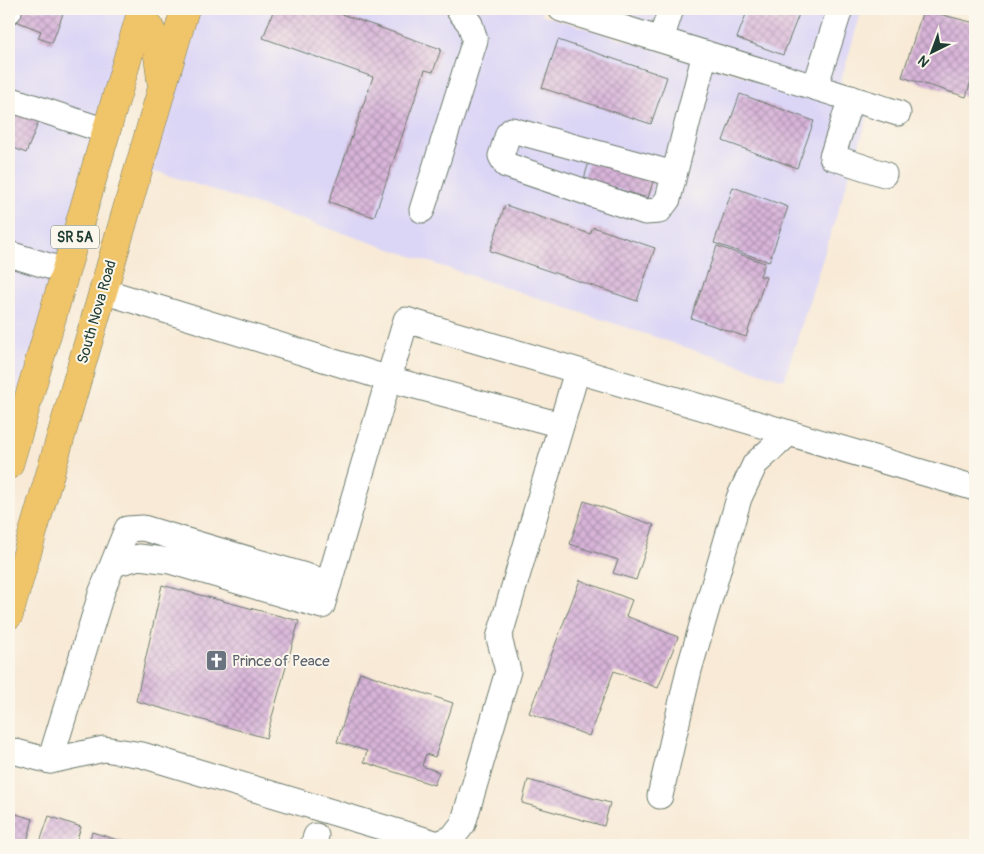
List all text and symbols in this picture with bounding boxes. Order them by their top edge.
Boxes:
north arrow [906,28,956,78]
text: N [914,52,933,71]
road number: SR 5A [51,226,99,248]
street label: South Nova Road [73,258,121,366]
church icon: Prince of Peace [204,649,228,673]
place label: Prince of Peace [232,652,330,671]

